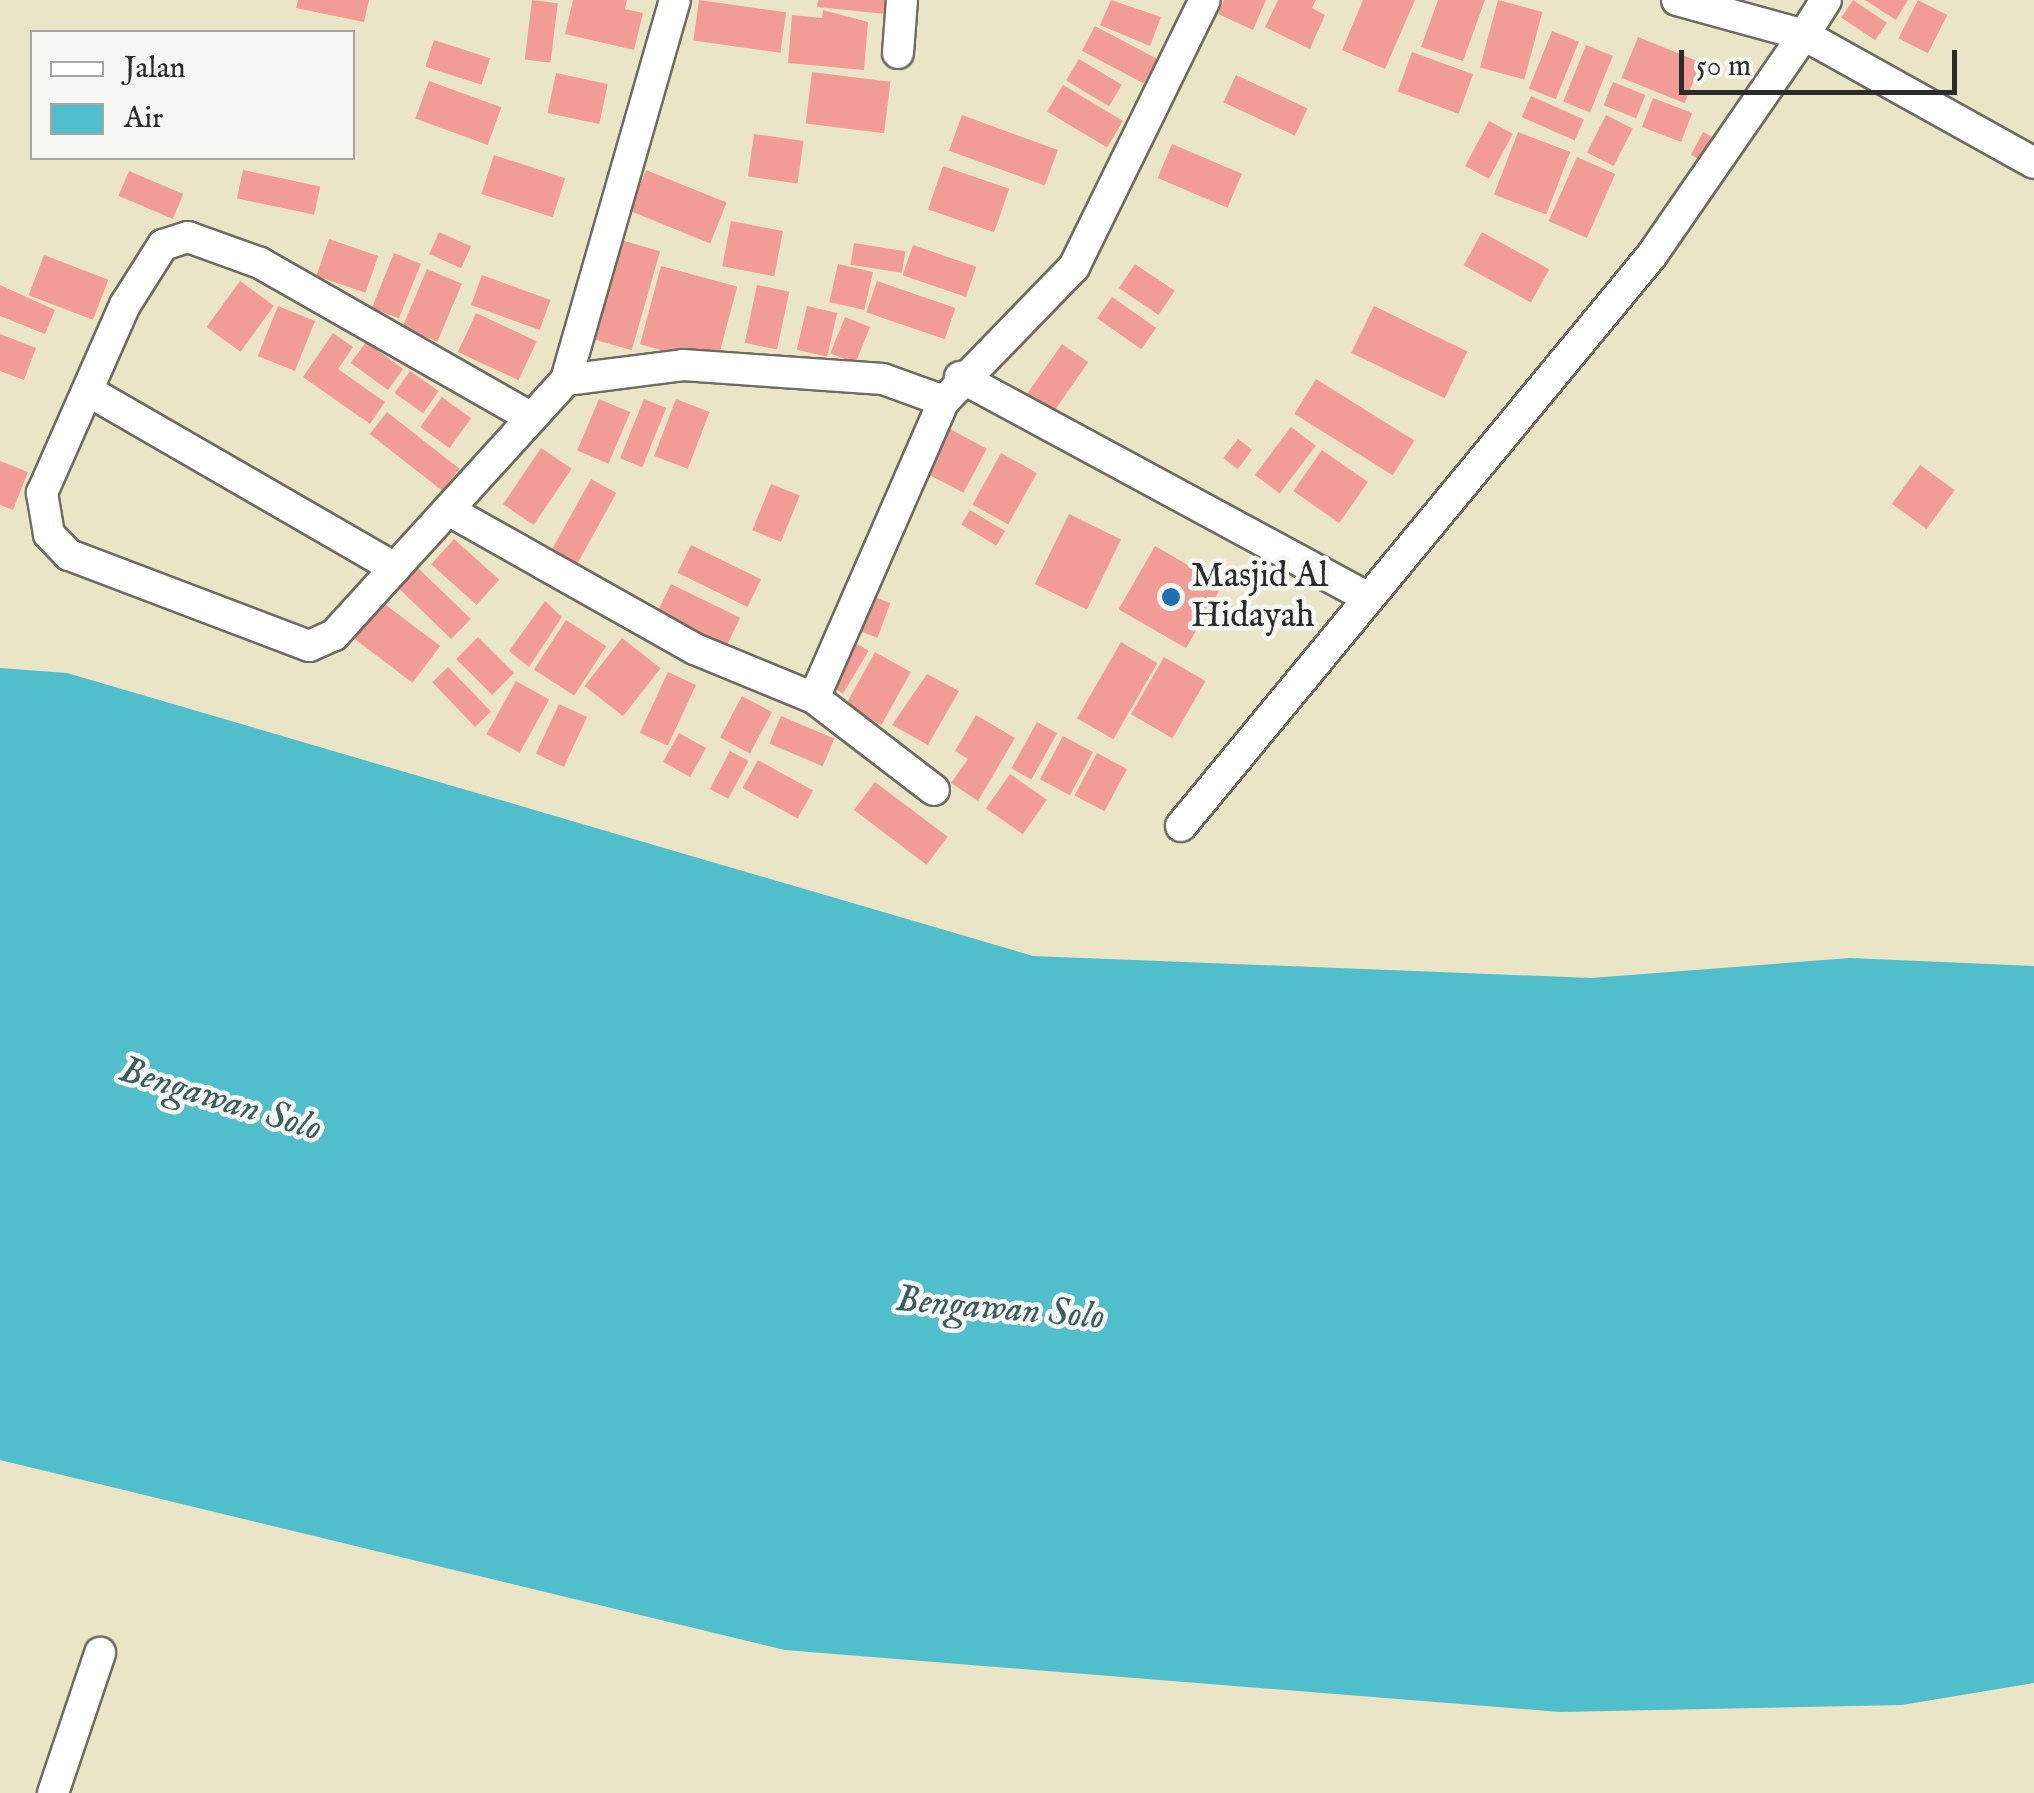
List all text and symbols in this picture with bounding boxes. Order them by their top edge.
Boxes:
legend [30,30,355,160]
scale bar [1684,30,1962,92]
text: 50 m [1696,48,1751,86]
text: Jalan [124,50,186,88]
text: Air [124,100,163,138]
place label: Masjid Al Hidayah [1191,556,1328,638]
marker: Masjid Al Hidayah [1160,586,1182,608]
water label: Bengawan Solo [113,1049,327,1153]
water label: Bengawan Solo [894,1278,1106,1342]

